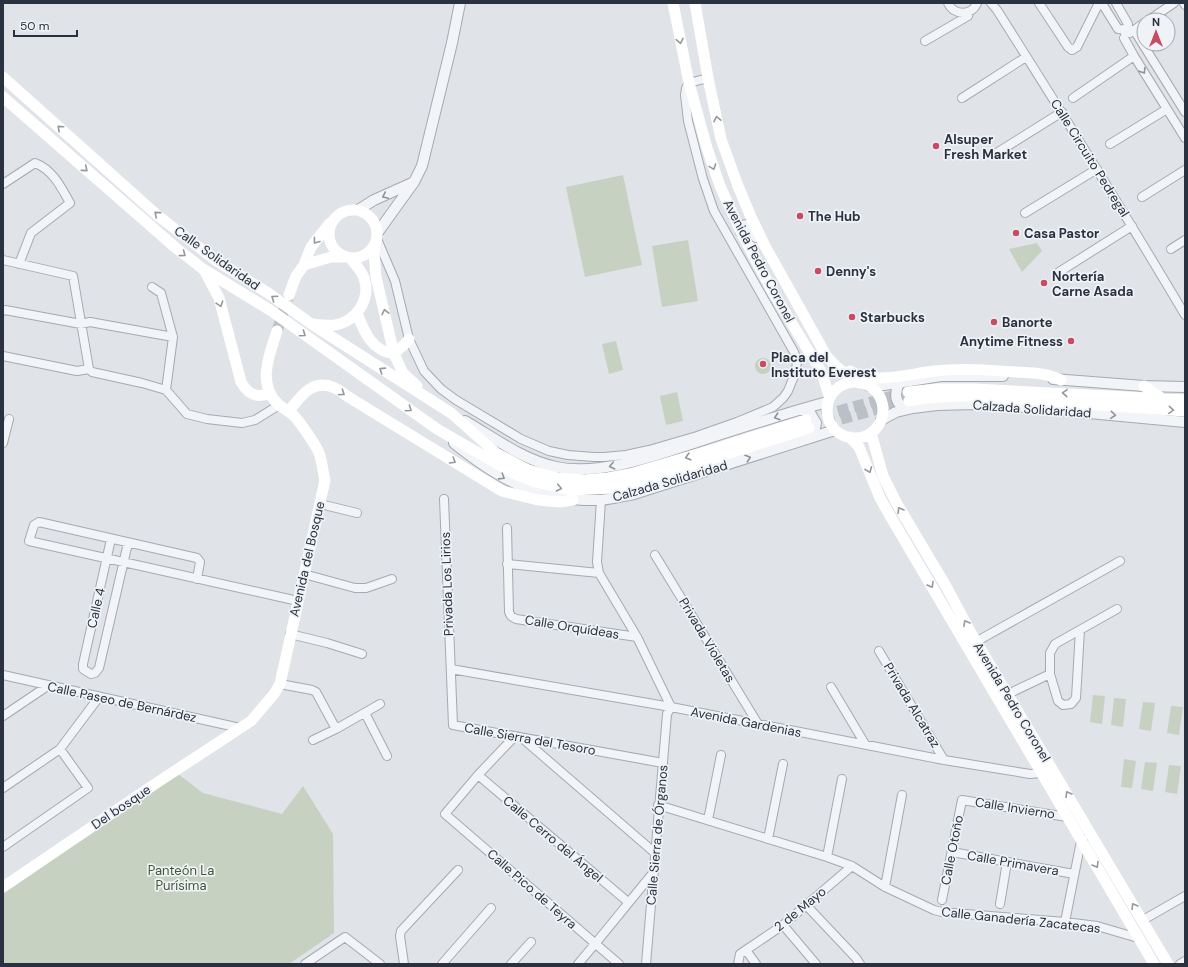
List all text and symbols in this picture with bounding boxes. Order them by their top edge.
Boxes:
scale bar [14,12,77,38]
north arrow [1136,12,1176,52]
text: N [1152,15,1160,29]
text: 50 m [20,18,49,34]
one-way arrow [676,38,684,44]
one-way arrow [1139,67,1146,74]
street label: Calle Circuito Pedregal [1047,96,1133,220]
one-way arrow [713,116,721,122]
one-way arrow [57,125,65,132]
place label: Alsuper Fresh Market [944,131,1027,163]
marker: Alsuper Fresh Market [931,141,941,151]
one-way arrow [709,163,717,170]
one-way arrow [80,164,88,171]
one-way arrow [382,191,389,199]
street label: Avenida Pedro Coronel [719,197,799,325]
place label: The Hub [808,208,860,225]
one-way arrow [154,211,162,219]
marker: The Hub [795,211,805,221]
street label: Calle Solidaridad [171,222,263,294]
place label: Casa Pastor [1024,225,1100,242]
marker: Casa Pastor [1011,228,1021,238]
one-way arrow [313,236,320,243]
one-way arrow [179,249,186,256]
place label: Denny's [826,263,876,280]
marker: Denny's [813,266,823,276]
place label: Nortería Carne Asada [1052,268,1133,300]
marker: Nortería Carne Asada [1039,278,1049,288]
one-way arrow [271,295,278,302]
one-way arrow [216,300,224,307]
one-way arrow [381,309,389,316]
place label: Starbucks [860,309,925,326]
marker: Starbucks [847,312,857,322]
place label: Banorte [1002,314,1053,331]
marker: Banorte [989,317,999,327]
one-way arrow [299,329,306,337]
place label: Anytime Fitness [960,333,1063,350]
marker: Anytime Fitness [1066,336,1076,346]
place label: Placa del Instituto Everest [771,349,876,381]
marker: Placa del Instituto Everest [758,359,768,369]
one-way arrow [379,367,386,374]
one-way arrow [338,388,345,395]
one-way arrow [1062,389,1068,398]
street label: Calzada Solidaridad [972,396,1092,422]
one-way arrow [405,404,412,412]
one-way arrow [1168,405,1174,414]
one-way arrow [1110,410,1116,419]
one-way arrow [773,412,780,420]
one-way arrow [685,452,692,461]
one-way arrow [744,454,751,463]
street label: Calzada Solidaridad [611,456,729,506]
one-way arrow [449,457,456,464]
one-way arrow [609,462,615,470]
one-way arrow [864,467,872,474]
one-way arrow [498,472,505,479]
one-way arrow [556,483,562,491]
street label: Avenida del Bosque [285,500,329,618]
one-way arrow [898,507,905,514]
street label: Privada Los Lirios [437,532,457,636]
one-way arrow [926,581,933,588]
street label: Calle 4 [83,586,109,630]
street label: Privada Violetas [675,594,739,686]
street label: Calle Orquídeas [524,611,620,643]
one-way arrow [963,619,970,627]
street label: Avenida Pedro Coronel [970,639,1054,765]
street label: Privada Alcatraz [880,659,944,751]
street label: Calle Paseo de Bernárdez [46,678,198,726]
street label: Avenida Gardenias [689,703,803,741]
street label: Calle Sierra del Tesoro [463,719,597,759]
street label: Calle Sierra de Órganos [642,764,672,906]
street label: Del bosque [88,781,154,833]
street label: Calle Cerro del Ángel [499,791,607,886]
one-way arrow [1065,791,1072,798]
street label: Calle Invierno [974,793,1056,823]
street label: Calle Otoño [937,813,967,886]
street label: Calle Pico de Teyra [484,845,580,933]
street label: Calle Primavera [966,847,1060,879]
one-way arrow [1092,861,1099,868]
park label: Panteón La Purísima [148,862,214,894]
street label: 2 de Mayo [771,883,830,935]
street label: Calle Ganadería Zacatecas [941,903,1101,937]
one-way arrow [1132,903,1139,910]

